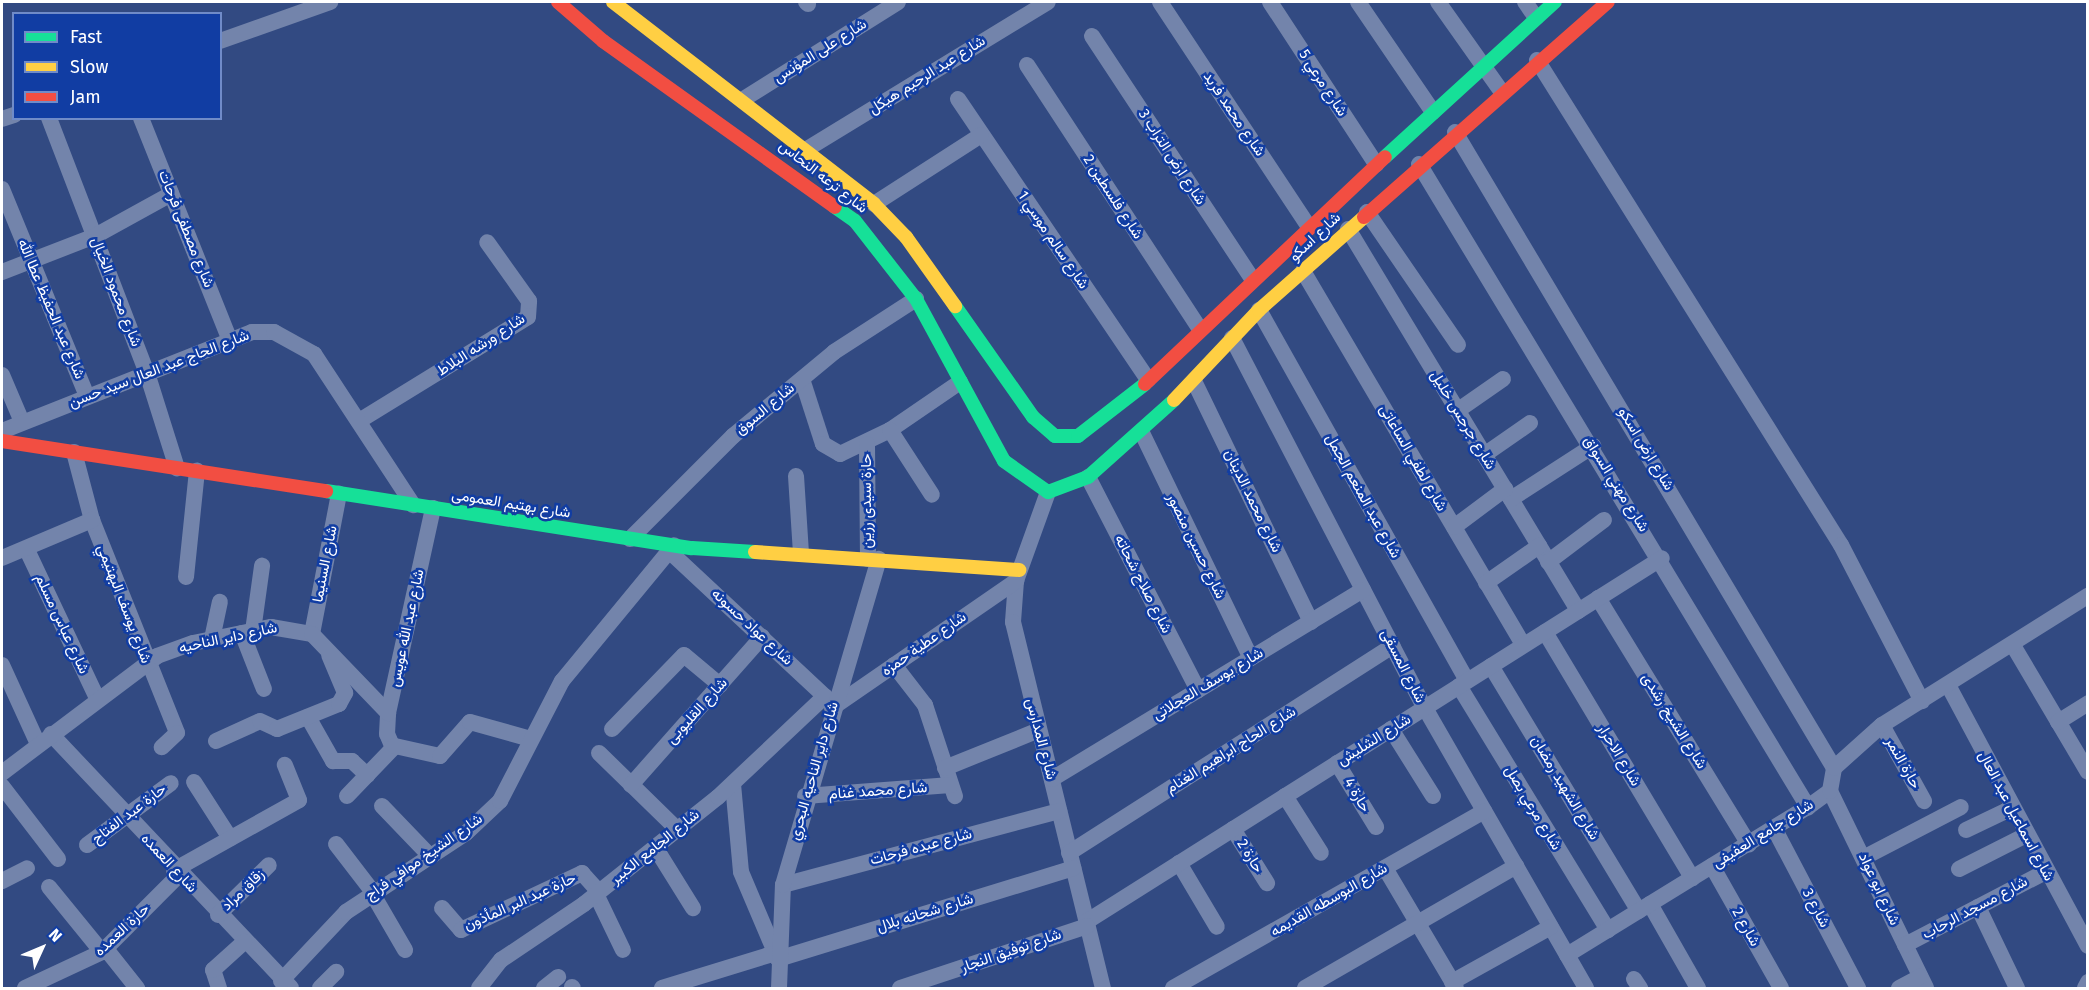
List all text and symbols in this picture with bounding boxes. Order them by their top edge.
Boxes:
legend [12,12,222,120]
street label: شارع على المؤنس [770,15,870,87]
text: Fast [70,26,102,48]
street label: شارع عبد الرحيم هيكل [865,32,989,118]
street label: شارع مرعي 5 [1295,46,1351,120]
text: Slow [70,56,108,78]
street label: شارع محمد فريد [1199,68,1269,160]
text: Jam [70,86,101,108]
street label: شارع ارض التراب 3 [1134,106,1210,208]
street label: شارع ترعه النحاس [775,137,871,217]
street label: شارع فلسطين 2 [1079,152,1147,242]
street label: شارع مصطفى فرحات [154,168,218,290]
street label: شارع سالم موسي 1 [1014,188,1092,292]
street label: شارع اسكو [1286,209,1344,265]
street label: شارع محمود الخيال [87,235,145,349]
street label: شارع عبد الحفيظ عطا الله [13,236,89,382]
street label: شارع ورشه البلاط [434,310,528,380]
street label: شارع الحاج عبد العال سيد حسن [66,326,252,412]
street label: شارع جرجس خليل [1426,367,1500,473]
street label: شارع السوق [732,379,798,439]
street label: شارع لطفي الساعاتى [1375,401,1451,515]
street label: شارع ارض اسكو [1614,404,1678,494]
street label: شارع عبد المنعم الجمل [1321,431,1405,561]
street label: شارع مهني السواق [1579,433,1653,535]
street label: شارع محمد الدينان [1220,446,1286,556]
street label: حارة سيدى رزين [858,454,876,548]
street label: شارع بهتيم العمومى [450,486,572,522]
street label: شارع حسين منصور [1163,490,1229,602]
street label: شارع السنيما [309,524,341,604]
street label: شارع صلاح شحاته [1110,532,1176,636]
street label: شارع يوسف البهتيمي [93,542,155,666]
street label: شارع عبد الله عويس [386,568,428,688]
street label: شارع عباس مسلم [31,571,93,677]
street label: شارع عواد حسونه [708,585,796,669]
street label: شارع عطية حمزه [878,608,970,680]
street label: شارع داير الناحيه [177,619,279,657]
street label: شارع المسقى [1377,626,1429,706]
street label: شارع يوسف العجلاتى [1149,644,1267,724]
street label: شارع الشيخ رشدى [1637,670,1711,772]
street label: شارع القليوبى [663,674,731,748]
street label: شارع المدارس [1021,696,1061,782]
street label: شارع داير الناحيه البحري [786,700,842,842]
street label: شارع الحاج ابراهيم الغنام [1163,703,1299,797]
street label: شارع الشليش [1334,710,1414,770]
street label: شارع الاحرار [1593,721,1645,789]
street label: شارع الشهيد رمضان [1527,733,1603,843]
street label: حارة النمر [1882,734,1924,792]
street label: شارع اسماعيل عبد العال [1974,748,2058,884]
street label: شارع مرعي بصل [1501,762,1565,854]
street label: حارة 4 [1340,775,1374,815]
street label: شارع محمد غنام [828,779,928,803]
street label: حارة عبد الفتاح [88,780,170,848]
street label: شارع جامع العفيفى [1709,796,1817,872]
street label: شارع الجامع الكبير [607,806,703,888]
street label: شارع الشيخ موافي فراج [362,810,486,904]
street label: شارع عبده فرحات [868,825,974,869]
street label: شارع العمده [137,830,201,896]
street label: حارة 2 [1233,836,1267,876]
street label: شارع ابو عواد [1854,850,1904,928]
street label: شارع البوسطه القديمه [1267,859,1391,941]
street label: زقاق مراد [218,865,268,915]
street label: حارة عبد البر المأذون [461,869,579,935]
street label: شارع مسجد الرحاب [1919,873,2031,943]
street label: شارع 3 [1798,885,1834,931]
street label: شارع شحاته بلال [875,890,975,936]
street label: حارة العمده [91,900,153,960]
street label: شارع 2 [1728,904,1764,950]
north arrow [12,918,72,978]
text: N [45,925,66,946]
street label: شارع توفيق النجار [958,925,1064,977]

